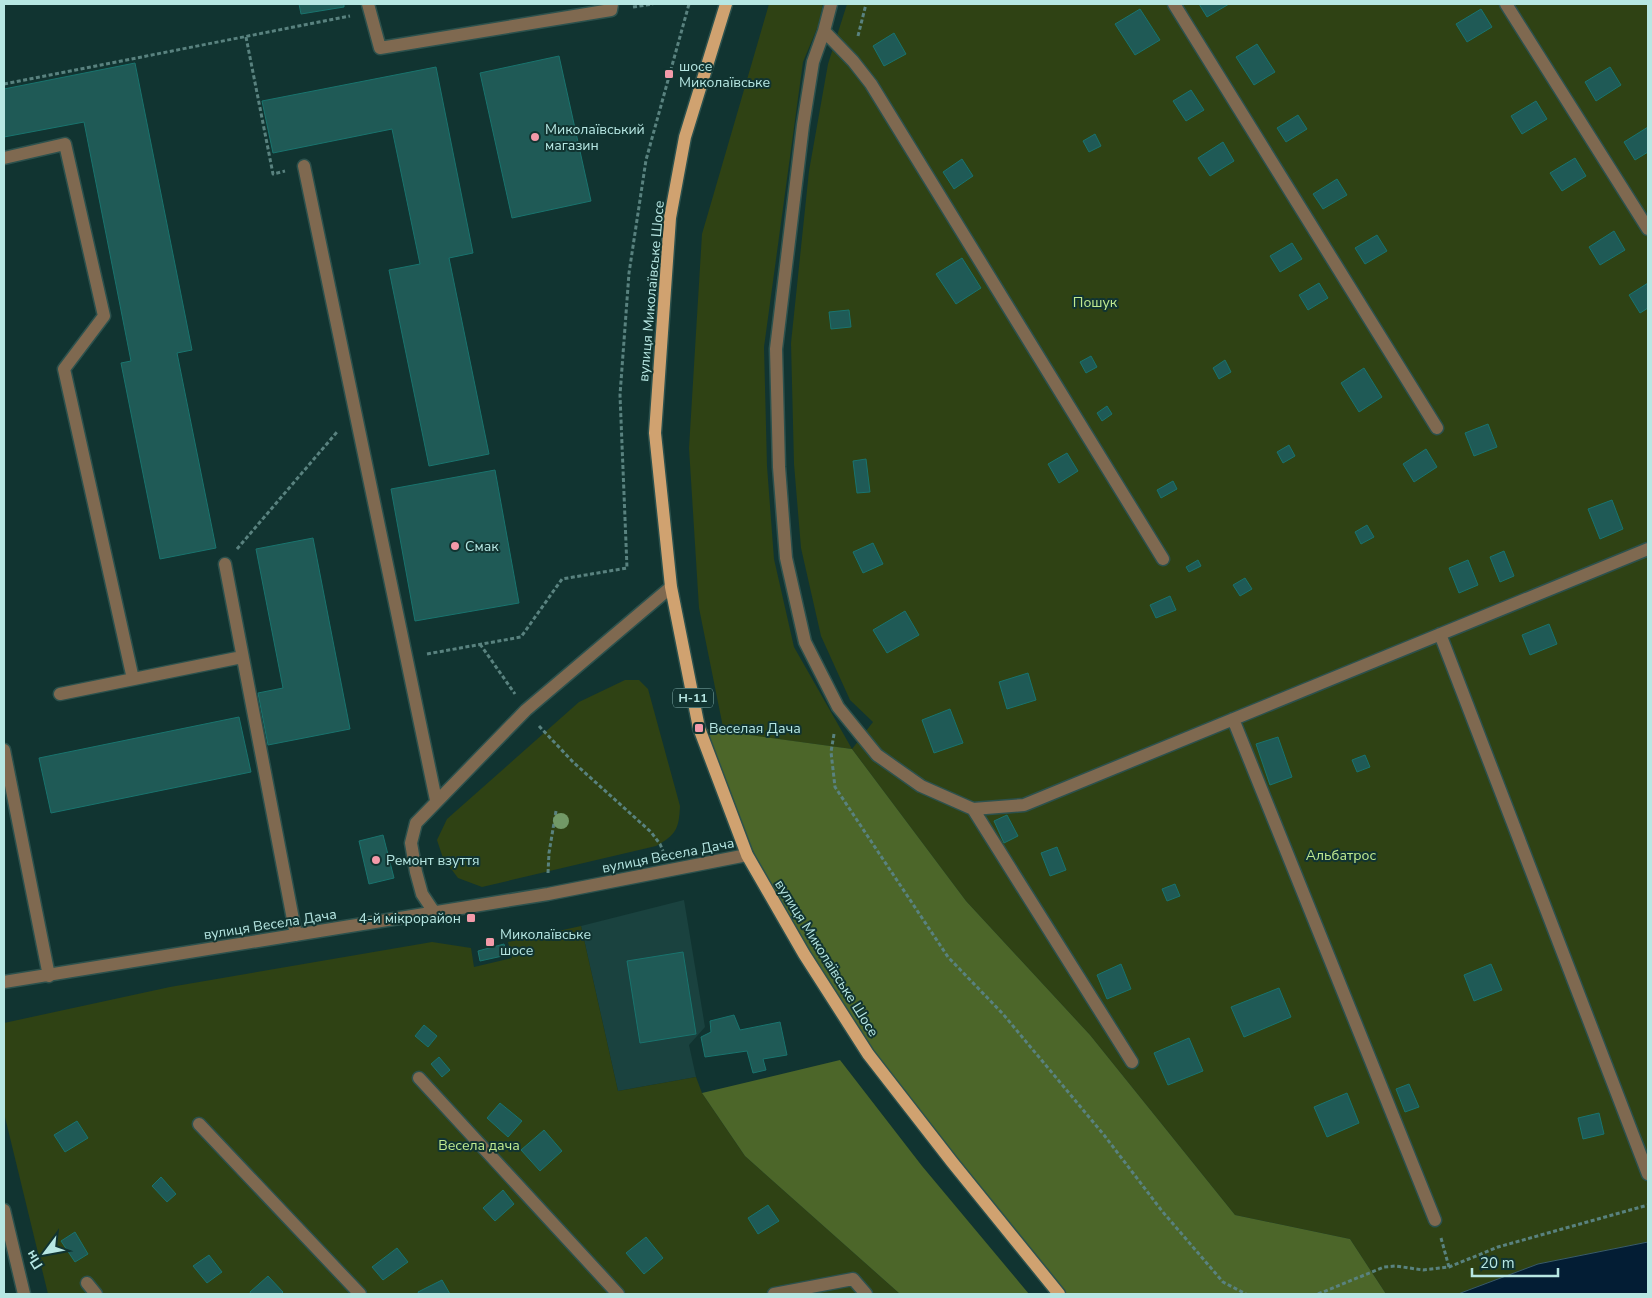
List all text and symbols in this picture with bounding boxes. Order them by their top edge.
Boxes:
place label: шосе Миколаївське [679,57,770,92]
marker: шосе Миколаївське [663,68,675,80]
place label: Миколаївський магазин [545,120,645,155]
marker: Миколаївський магазин [529,131,541,143]
street label: вулиця Миколаївське Шосе [634,200,669,382]
park label: Пошук [1073,293,1118,312]
place label: Смак [465,537,499,556]
marker: Смак [449,540,461,552]
road number: Н-11 [673,688,713,708]
place label: Веселая Дача [709,719,801,738]
marker: Веселая Дача [693,722,705,734]
street label: вулиця Весела Дача [600,833,736,878]
park label: Альбатрос [1306,846,1377,865]
place label: Ремонт взуття [386,851,480,870]
marker: Ремонт взуття [370,854,382,866]
street label: вулиця Миколаївське Шосе [770,876,883,1040]
street label: вулиця Весела Дача [202,905,338,944]
place label: 4-й мікрорайон [359,909,461,928]
marker: 4-й мікрорайон [465,912,477,924]
place label: Миколаївське шосе [500,925,591,960]
marker: Миколаївське шосе [484,936,496,948]
park label: Весела дача [438,1136,520,1155]
north arrow [20,1228,70,1278]
text: Пн [21,1246,48,1273]
scale bar [1472,1246,1558,1278]
text: 20 m [1480,1253,1515,1273]

